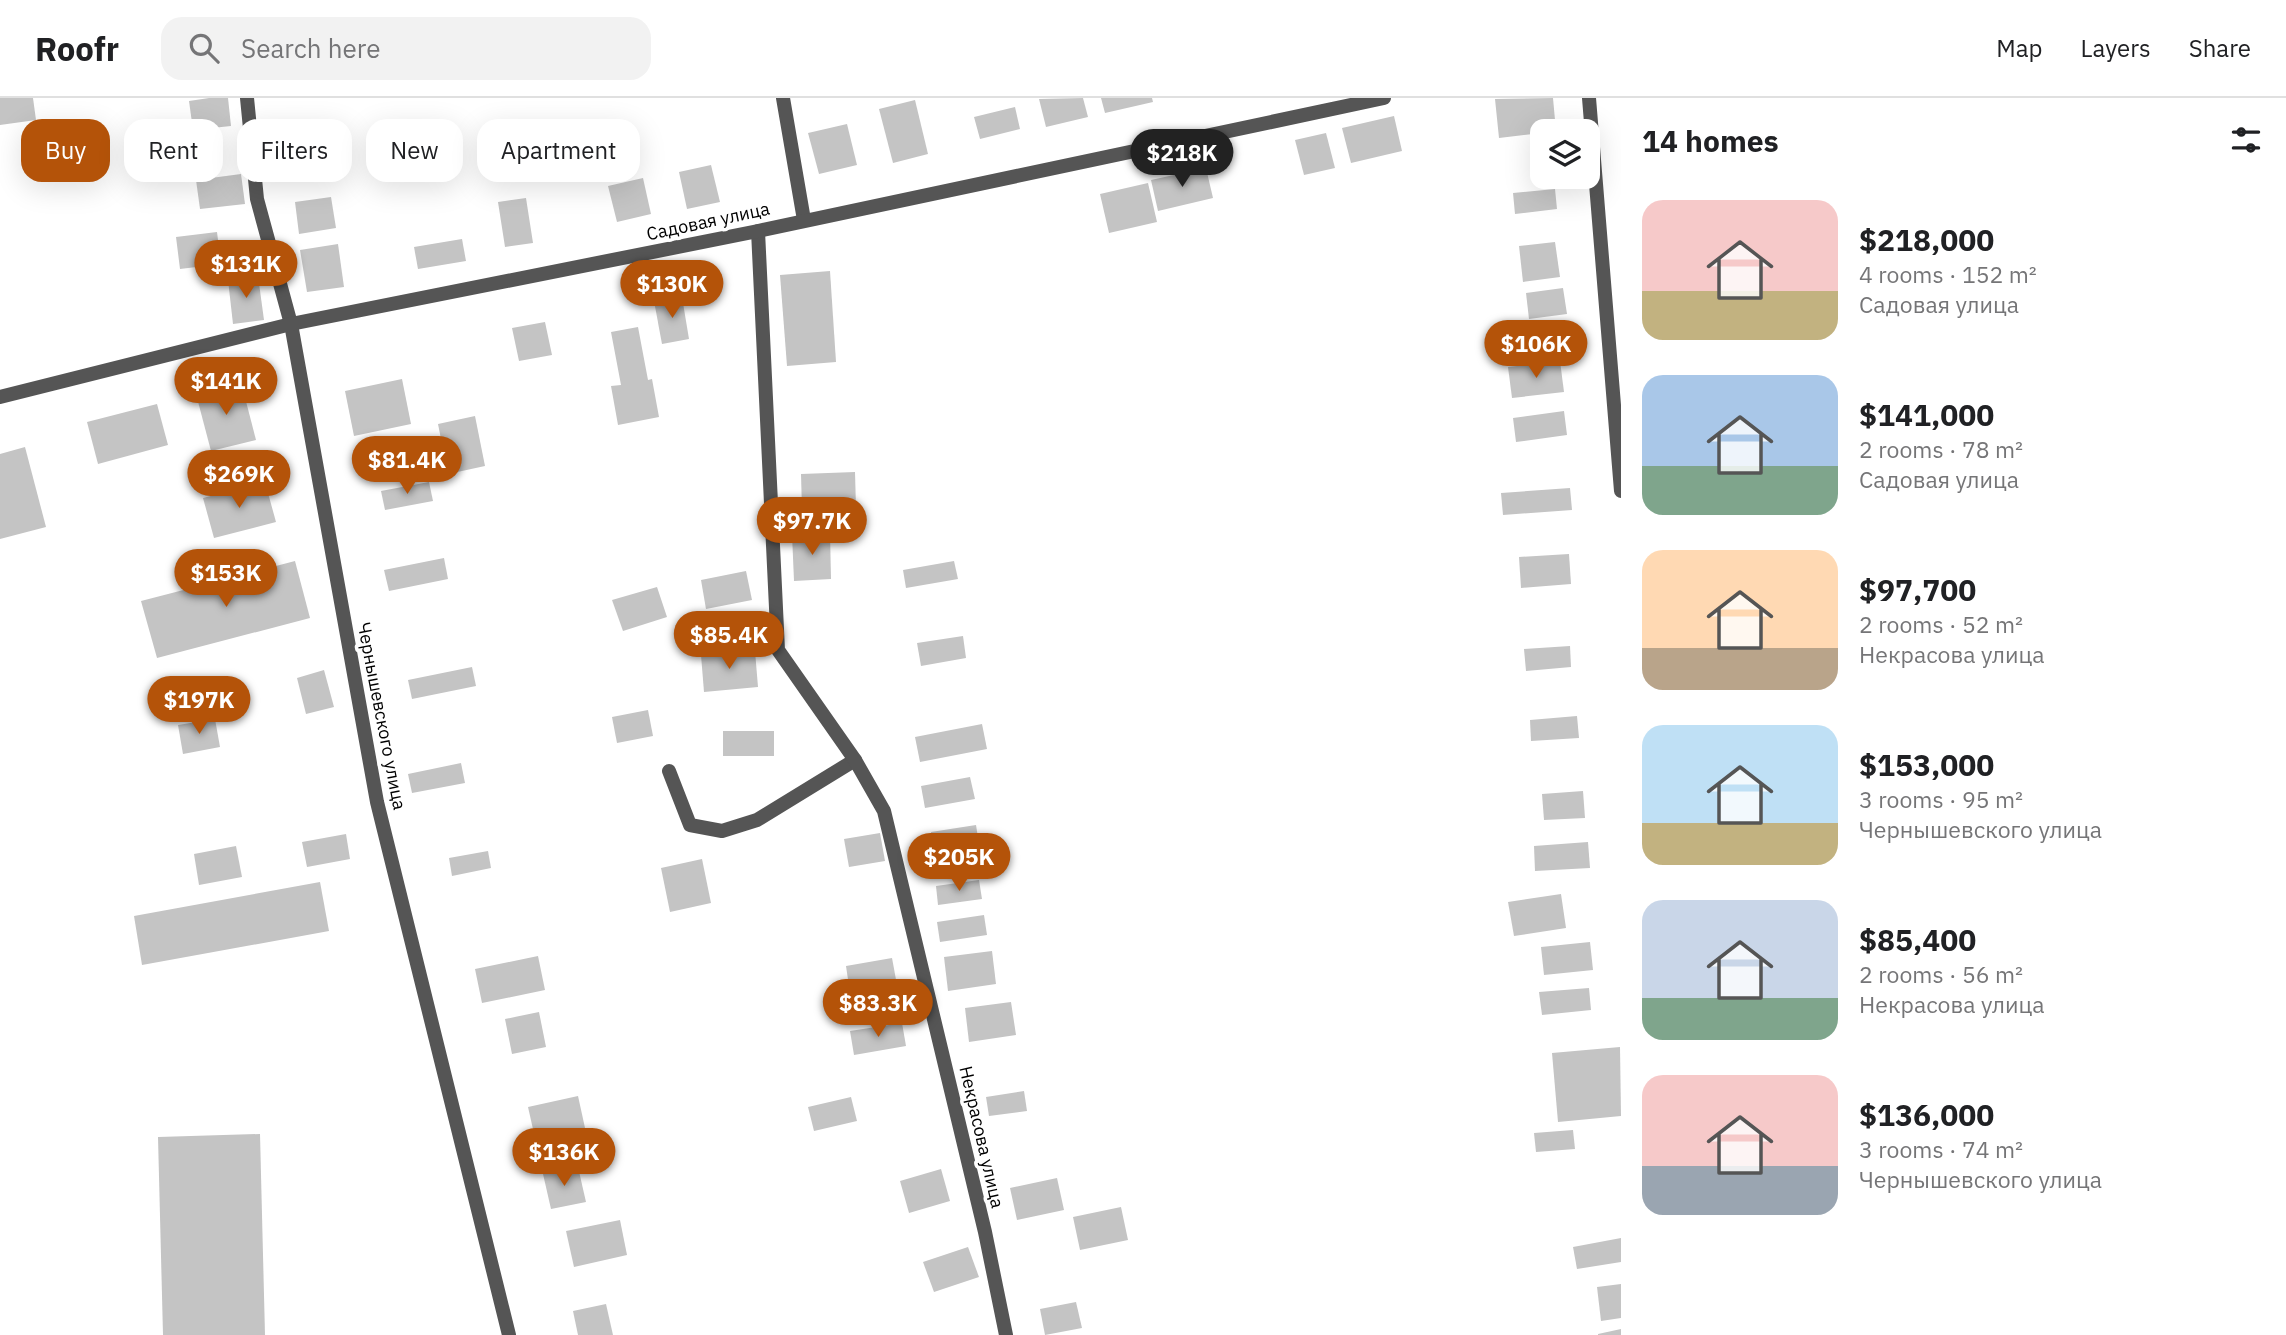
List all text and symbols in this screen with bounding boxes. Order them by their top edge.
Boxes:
search box [161,17,651,80]
text: Roofr [35,27,119,70]
icon: search [185,29,223,67]
text: Search here [241,31,380,65]
text: Map [1996,32,2043,64]
text: Layers [2081,32,2151,64]
text: Share [2189,32,2251,64]
chip: Buy [21,119,110,182]
chip: Rent [124,119,223,182]
chip: Filters [237,119,352,182]
chip: New [366,119,463,182]
chip: Apartment [477,119,640,182]
map controls [1530,119,1600,189]
button: layers [1530,119,1600,189]
text: 14 homes [1642,121,1779,160]
icon: filters [2227,121,2265,159]
pin: $218K [1133,130,1231,189]
text: $218K [1146,137,1218,167]
street label: Садовая улица [644,197,772,245]
text: $218,000 [1859,220,1994,259]
icon: home [1698,228,1782,312]
pin: $131K [197,240,295,300]
text: $131K [210,248,282,278]
text: 4 rooms · 152 m² [1859,259,2037,289]
pin: $130K [623,260,721,320]
text: $130K [636,268,708,298]
text: Садовая улица [1859,289,2019,319]
pin: $106K [1487,320,1585,380]
text: $106K [1500,328,1572,358]
pin: $141K [177,358,275,417]
text: $141K [190,365,262,395]
text: $141,000 [1859,395,1994,434]
icon: home [1698,403,1782,487]
text: 2 rooms · 78 m² [1859,434,2023,464]
pin: $81.4K [350,436,464,496]
text: $81.4K [368,444,446,474]
pin: $269K [190,450,288,510]
text: $269K [203,458,275,488]
text: Садовая улица [1859,464,2019,494]
pin: $97.7K [755,498,869,557]
text: $97.7K [773,505,851,535]
pin: $153K [177,550,275,609]
text: $153K [190,557,262,587]
text: $97,700 [1859,570,1976,609]
icon: home [1698,578,1782,662]
text: 2 rooms · 52 m² [1859,609,2023,639]
pin: $85.4K [672,612,786,671]
text: $85.4K [690,619,768,649]
street label: Чернышевского улица [353,620,412,812]
text: Некрасова улица [1859,639,2045,669]
pin: $197K [150,676,248,736]
text: $197K [163,684,235,714]
text: $153,000 [1859,745,1994,784]
icon: home [1698,753,1782,837]
text: 3 rooms · 95 m² [1859,784,2023,814]
text: Чернышевского улица [1859,814,2102,844]
pin: $205K [910,834,1008,893]
text: $205K [923,841,995,871]
text: $85,400 [1859,920,1976,959]
icon: home [1698,928,1782,1012]
text: 2 rooms · 56 m² [1859,959,2023,989]
pin: $83.3K [821,979,935,1039]
text: $83.3K [839,987,917,1017]
text: Некрасова улица [1859,989,2045,1019]
street label: Некрасова улица [954,1064,1010,1211]
text: $136,000 [1859,1095,1994,1134]
icon: home [1698,1103,1782,1187]
pin: $136K [515,1128,613,1188]
text: 3 rooms · 74 m² [1859,1134,2023,1164]
text: $136K [528,1136,600,1166]
text: Чернышевского улица [1859,1164,2102,1194]

